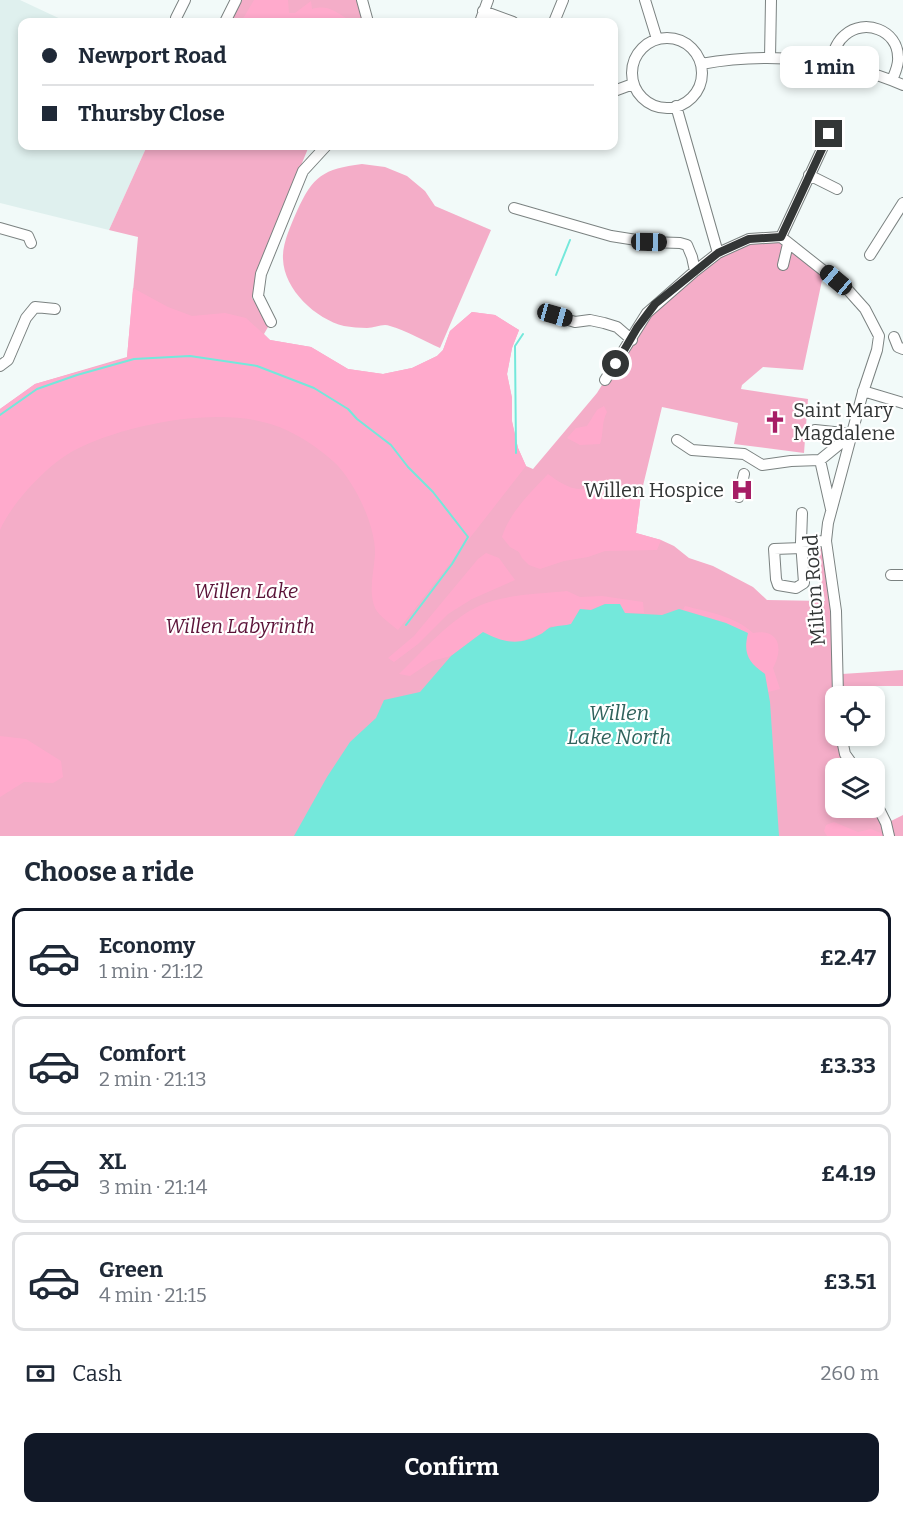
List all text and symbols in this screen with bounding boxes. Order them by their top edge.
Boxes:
text: Newport Road [78,42,227,69]
callout: 1 min [780,47,878,89]
text: 1 min [804,55,855,79]
text: Thursby Close [78,100,225,127]
route end [815,120,842,147]
car [631,233,667,251]
car [816,262,856,298]
car [535,301,575,329]
route start [602,350,629,377]
place label: Saint Mary Magdalene [793,398,895,445]
church icon: Saint Mary Magdalene [762,409,788,435]
hospital icon: Willen Hospice [729,477,755,503]
place label: Willen Hospice [584,478,724,502]
street label: Milton Road [798,533,830,647]
park label: Willen Lake [194,579,298,603]
park label: Willen Labyrinth [165,614,315,638]
map controls [825,686,885,818]
button: locate [825,686,885,746]
water label: Willen Lake North [567,700,671,750]
button: layers [825,758,885,818]
text: Choose a ride [24,856,194,888]
icon: car [27,931,81,985]
text: Economy [99,932,195,959]
text: £2.47 [820,944,876,971]
text: 1 min · 21:12 [99,959,203,983]
icon: car [27,1039,81,1093]
text: Comfort [99,1040,186,1067]
text: £3.33 [820,1052,876,1079]
text: 2 min · 21:13 [99,1067,207,1091]
icon: car [27,1147,81,1201]
text: XL [99,1148,126,1175]
text: £4.19 [821,1160,876,1187]
text: 3 min · 21:14 [99,1175,207,1199]
icon: car [27,1255,81,1309]
text: Green [99,1256,163,1283]
text: £3.51 [823,1268,876,1295]
text: 4 min · 21:15 [99,1283,207,1307]
icon: cash [24,1357,57,1390]
text: Cash [72,1360,122,1387]
text: 260 m [820,1361,879,1385]
button: Confirm [24,1433,879,1502]

